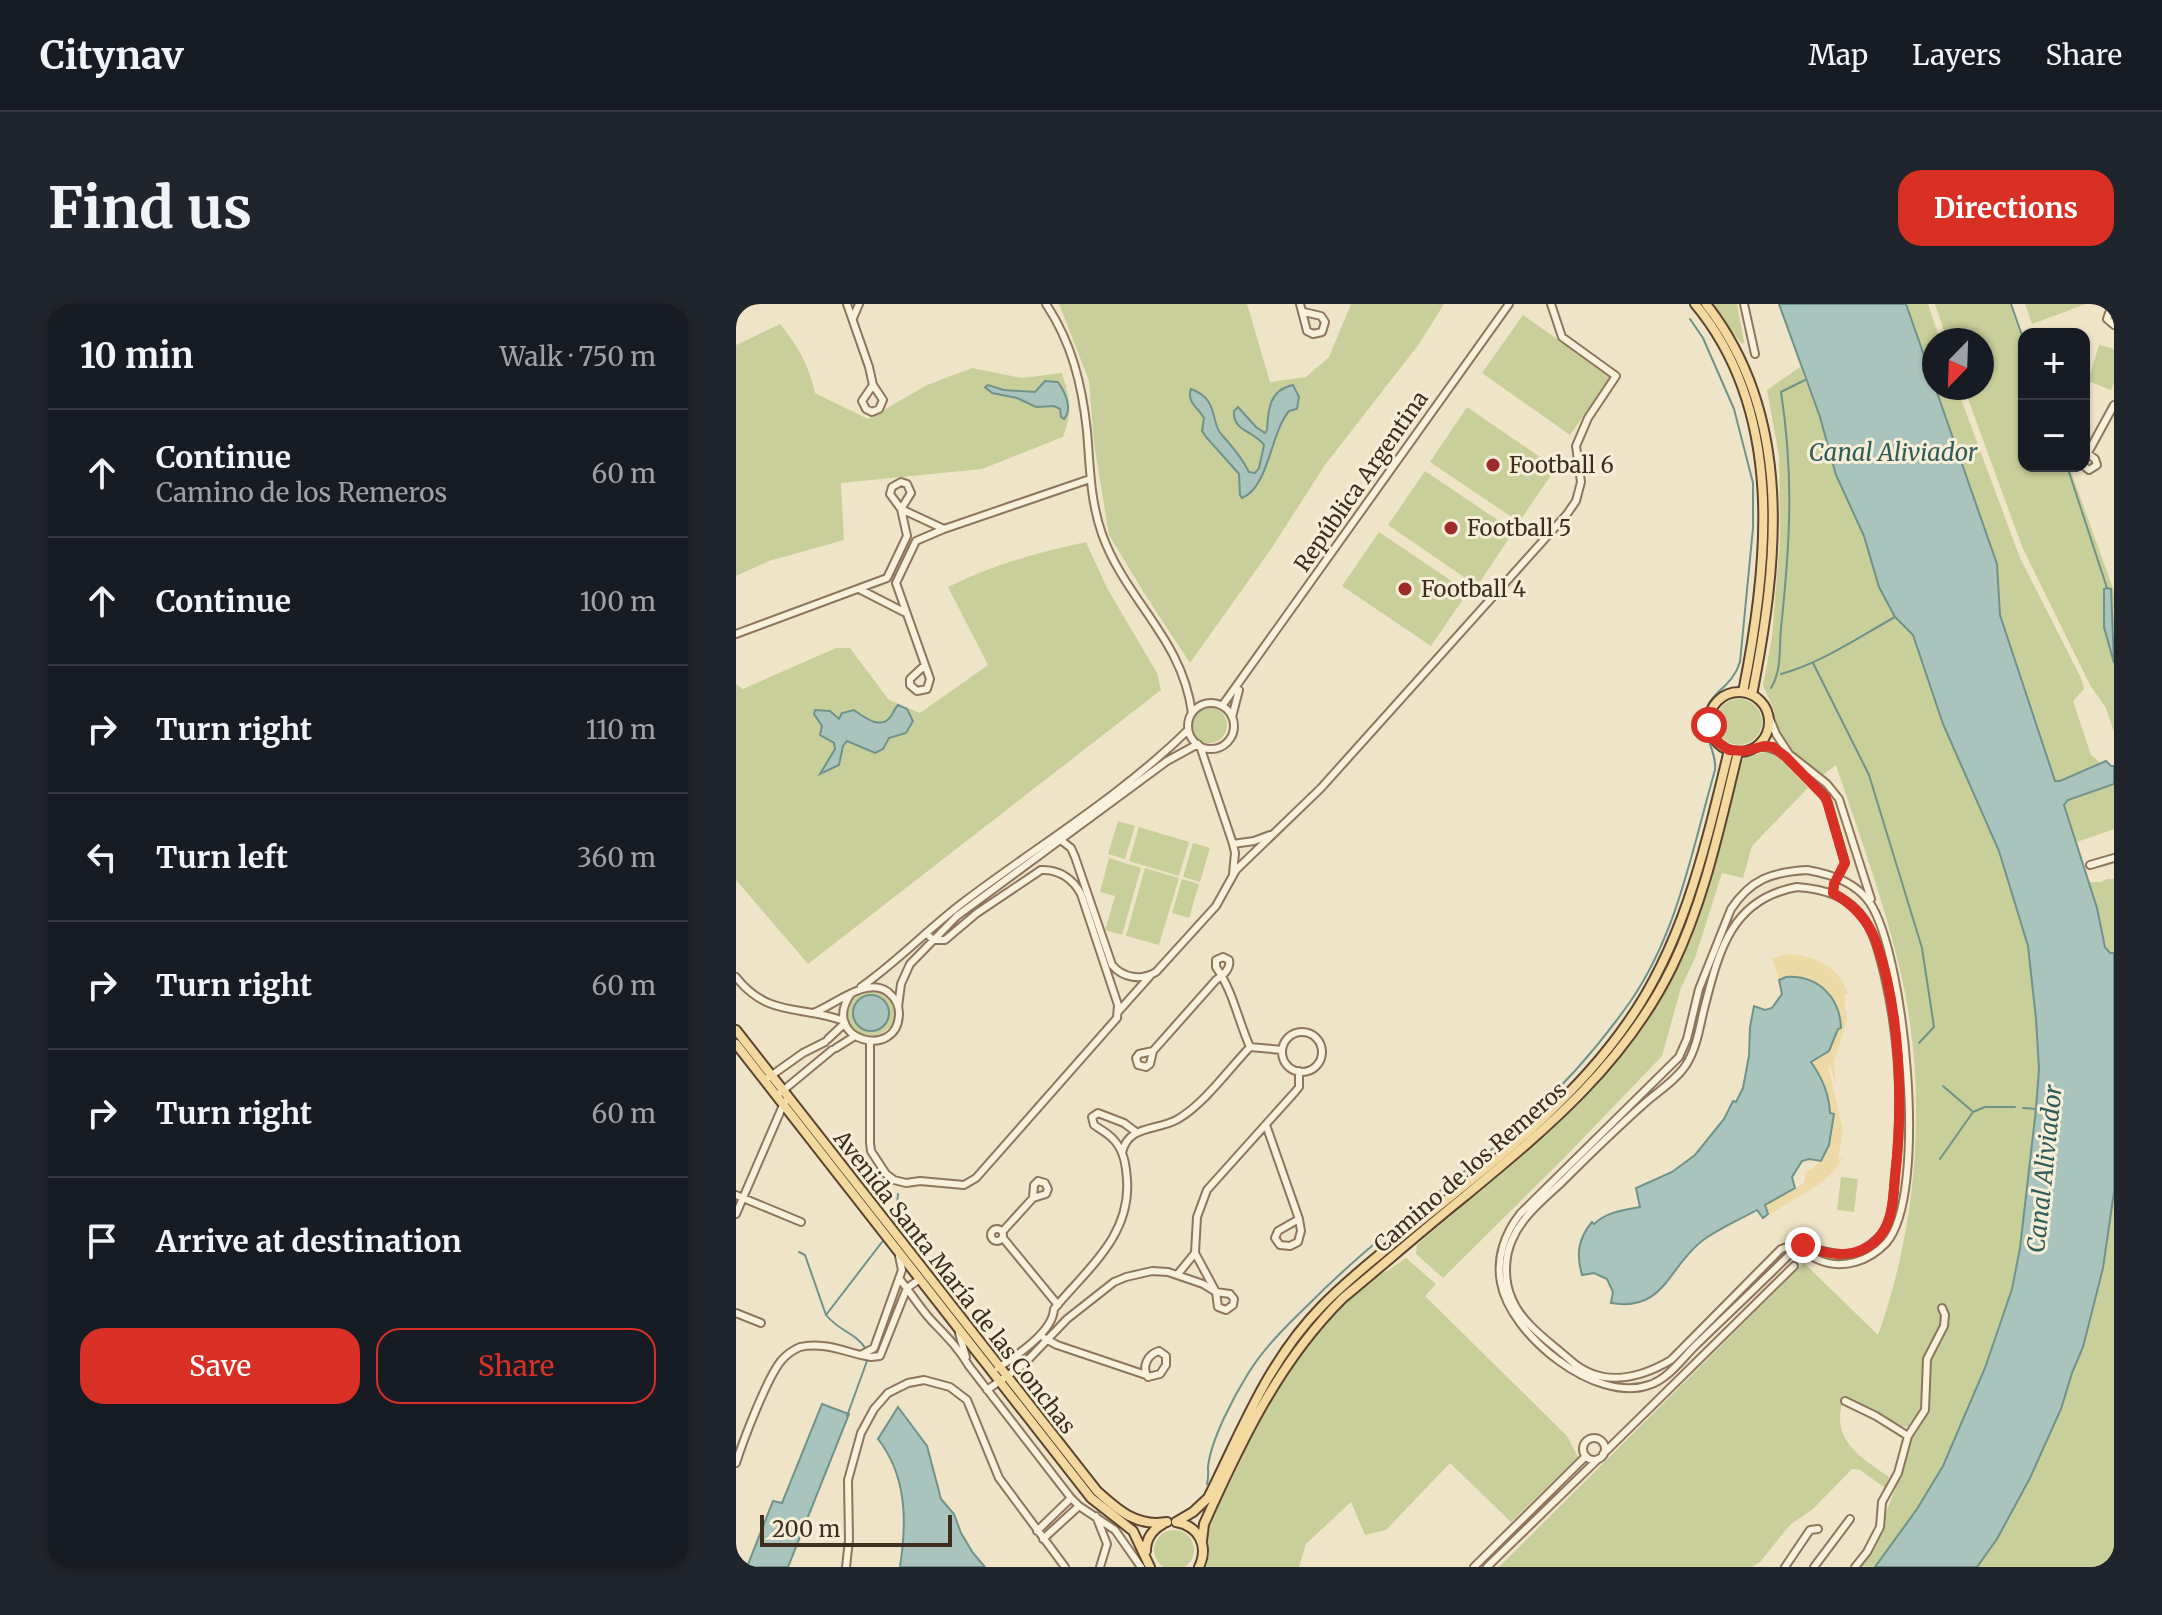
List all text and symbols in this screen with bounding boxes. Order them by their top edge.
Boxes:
text: Citynav [40,32,184,79]
text: Map [1808,37,1868,73]
text: Layers [1912,37,2001,73]
text: Share [2045,37,2122,73]
button: Directions [1898,170,2114,246]
text: Find us [48,173,252,243]
north arrow [1922,328,1994,400]
map controls [2018,328,2090,472]
button: + [2018,328,2090,400]
text: 10 min [80,335,194,377]
text: Walk · 750 m [500,340,656,373]
street label: República Argentina [1288,385,1434,577]
button: − [2018,400,2090,472]
water label: Canal Aliviador [1808,437,1979,468]
text: Continue [156,438,291,476]
icon: ahead [80,451,124,495]
place label: Football 6 [1509,451,1614,479]
marker: Football 6 [1484,456,1502,474]
text: 60 m [592,457,656,490]
text: Camino de los Remeros [156,476,447,509]
place label: Football 5 [1467,514,1571,542]
marker: Football 5 [1442,519,1460,537]
place label: Football 4 [1421,575,1526,603]
icon: ahead [80,579,124,623]
marker: Football 4 [1396,580,1414,598]
text: Continue [156,582,291,620]
text: 100 m [580,585,656,618]
icon: right [80,707,124,751]
route start [1691,707,1727,743]
text: Turn right [156,710,312,748]
text: 110 m [586,713,656,746]
icon: left [80,835,124,879]
text: Turn left [156,838,288,876]
text: 360 m [577,841,656,874]
icon: right [80,963,124,1007]
text: Turn right [156,966,312,1004]
text: 60 m [592,969,656,1002]
street label: Camino de los Remeros [1368,1076,1572,1258]
water label: Canal Aliviador [2020,1082,2069,1255]
icon: right [80,1091,124,1135]
text: Turn right [156,1094,312,1132]
text: 60 m [592,1097,656,1130]
street label: Avenida Santa María de las Conchas [827,1124,1082,1439]
icon: arrive [80,1219,124,1263]
text: Arrive at destination [156,1222,462,1260]
route end [1785,1227,1821,1263]
button: Save [80,1328,360,1404]
button: Share [376,1328,656,1404]
scale bar [760,1511,952,1547]
text: 200 m [772,1515,840,1543]

